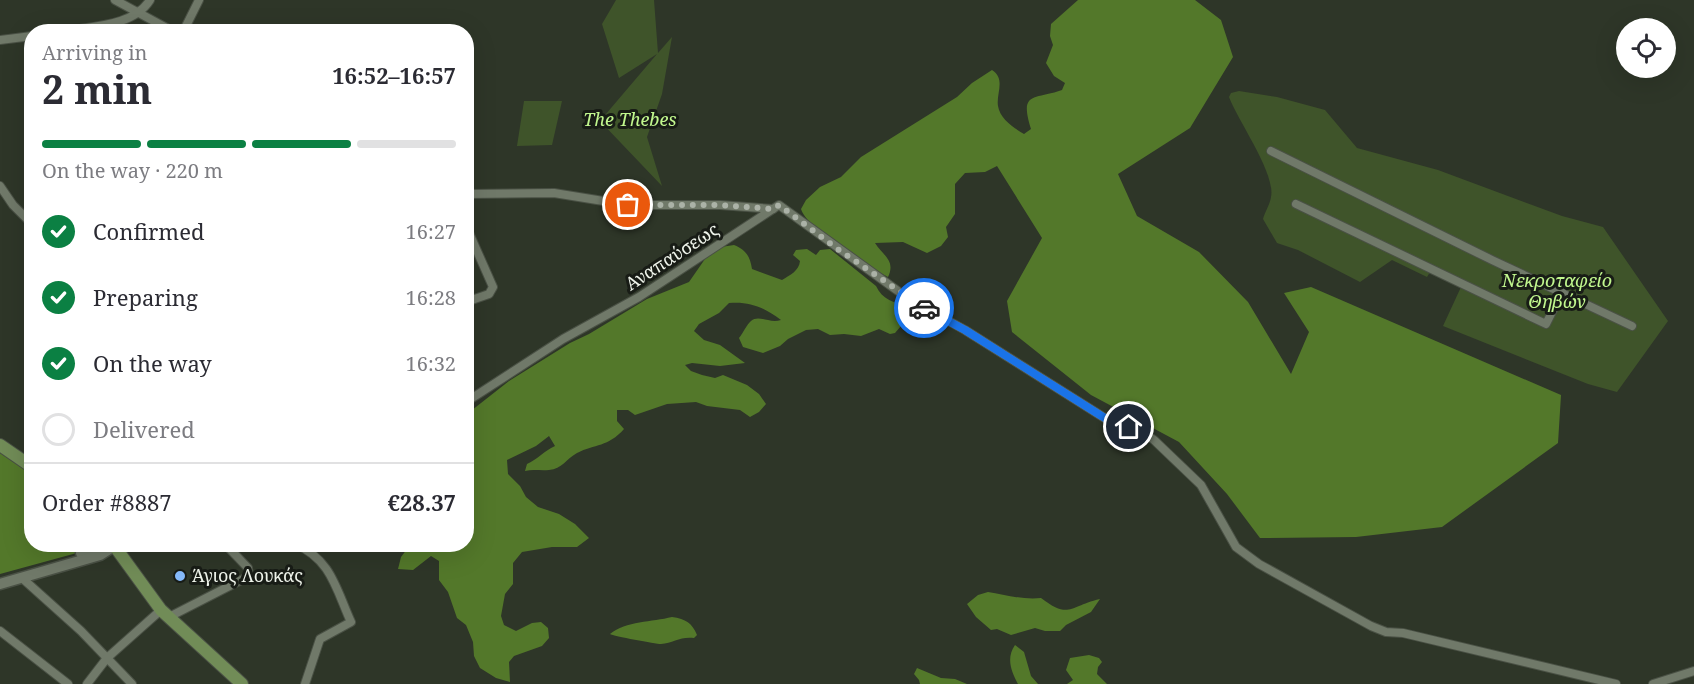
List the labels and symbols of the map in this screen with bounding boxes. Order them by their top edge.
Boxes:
park label: The Thebes [583,107,677,131]
pin [602,179,653,230]
street label: Αναπαύσεως [620,217,723,295]
park label: Νεκροταφείο Θηβών [1501,268,1612,313]
courier [894,278,954,338]
pin [1103,401,1154,452]
place label: Άγιος Λουκάς [192,563,303,587]
marker: Άγιος Λουκάς [173,569,187,583]

